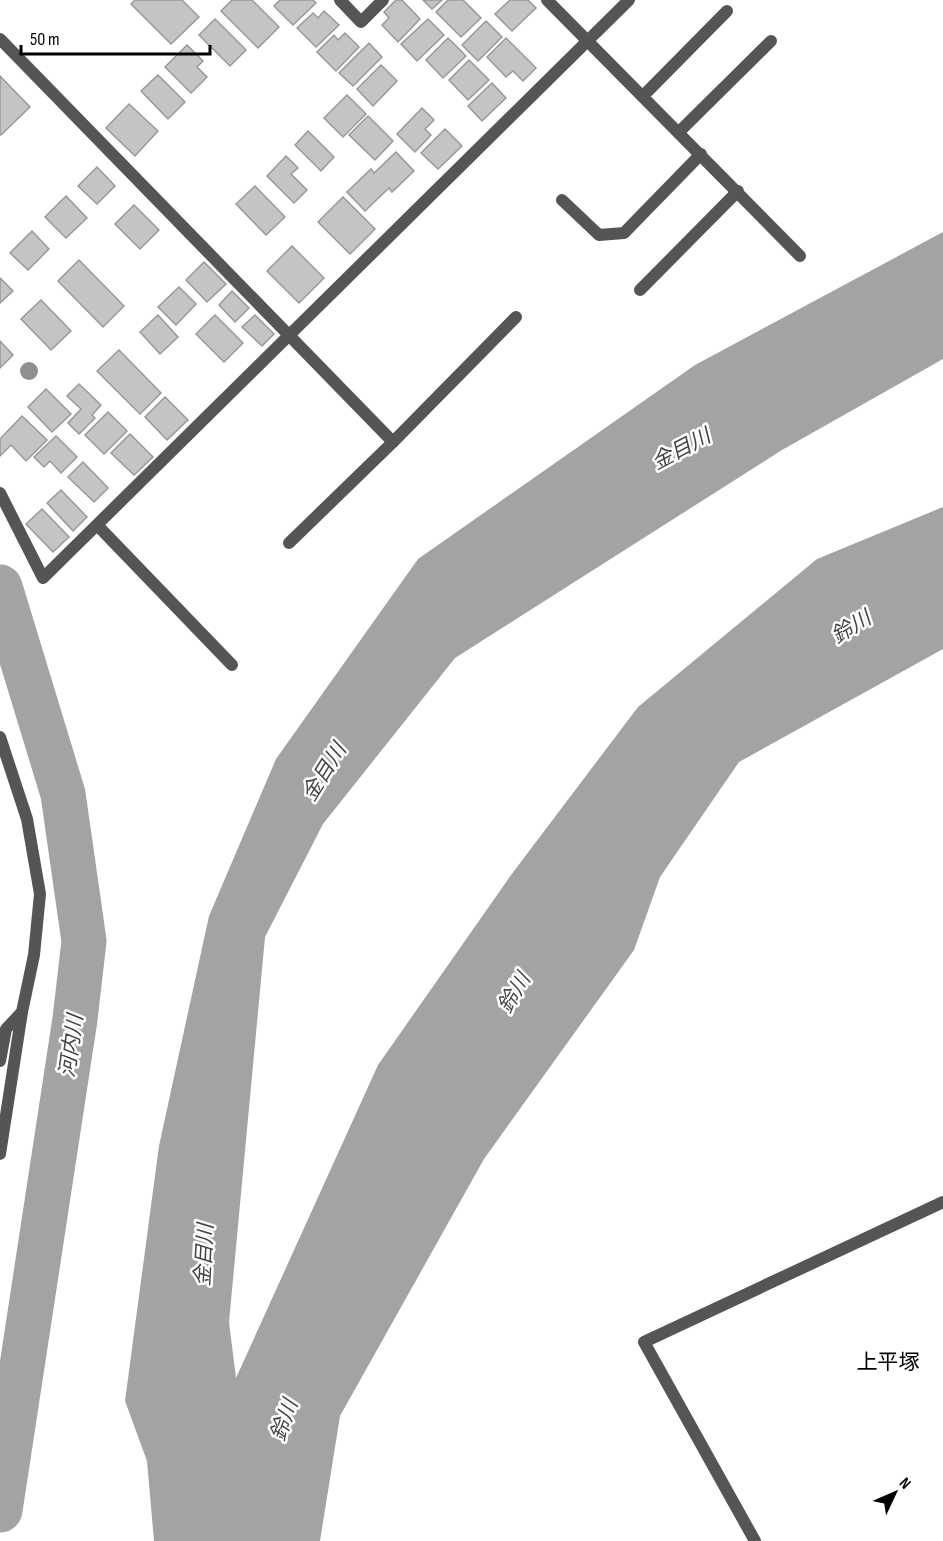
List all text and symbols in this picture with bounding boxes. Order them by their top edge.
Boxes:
scale bar [21,18,210,56]
text: 50 m [30,29,60,50]
water label: 金目川 [648,423,717,475]
water label: 鈴川 [827,605,877,649]
water label: 金目川 [297,737,353,806]
water label: 鈴川 [493,967,537,1018]
water label: 河内川 [55,1011,89,1079]
water label: 金目川 [190,1221,219,1287]
district label: 上平塚 [857,1350,920,1375]
water label: 鈴川 [266,1394,304,1444]
north arrow [865,1463,925,1523]
text: N [895,1474,915,1493]

